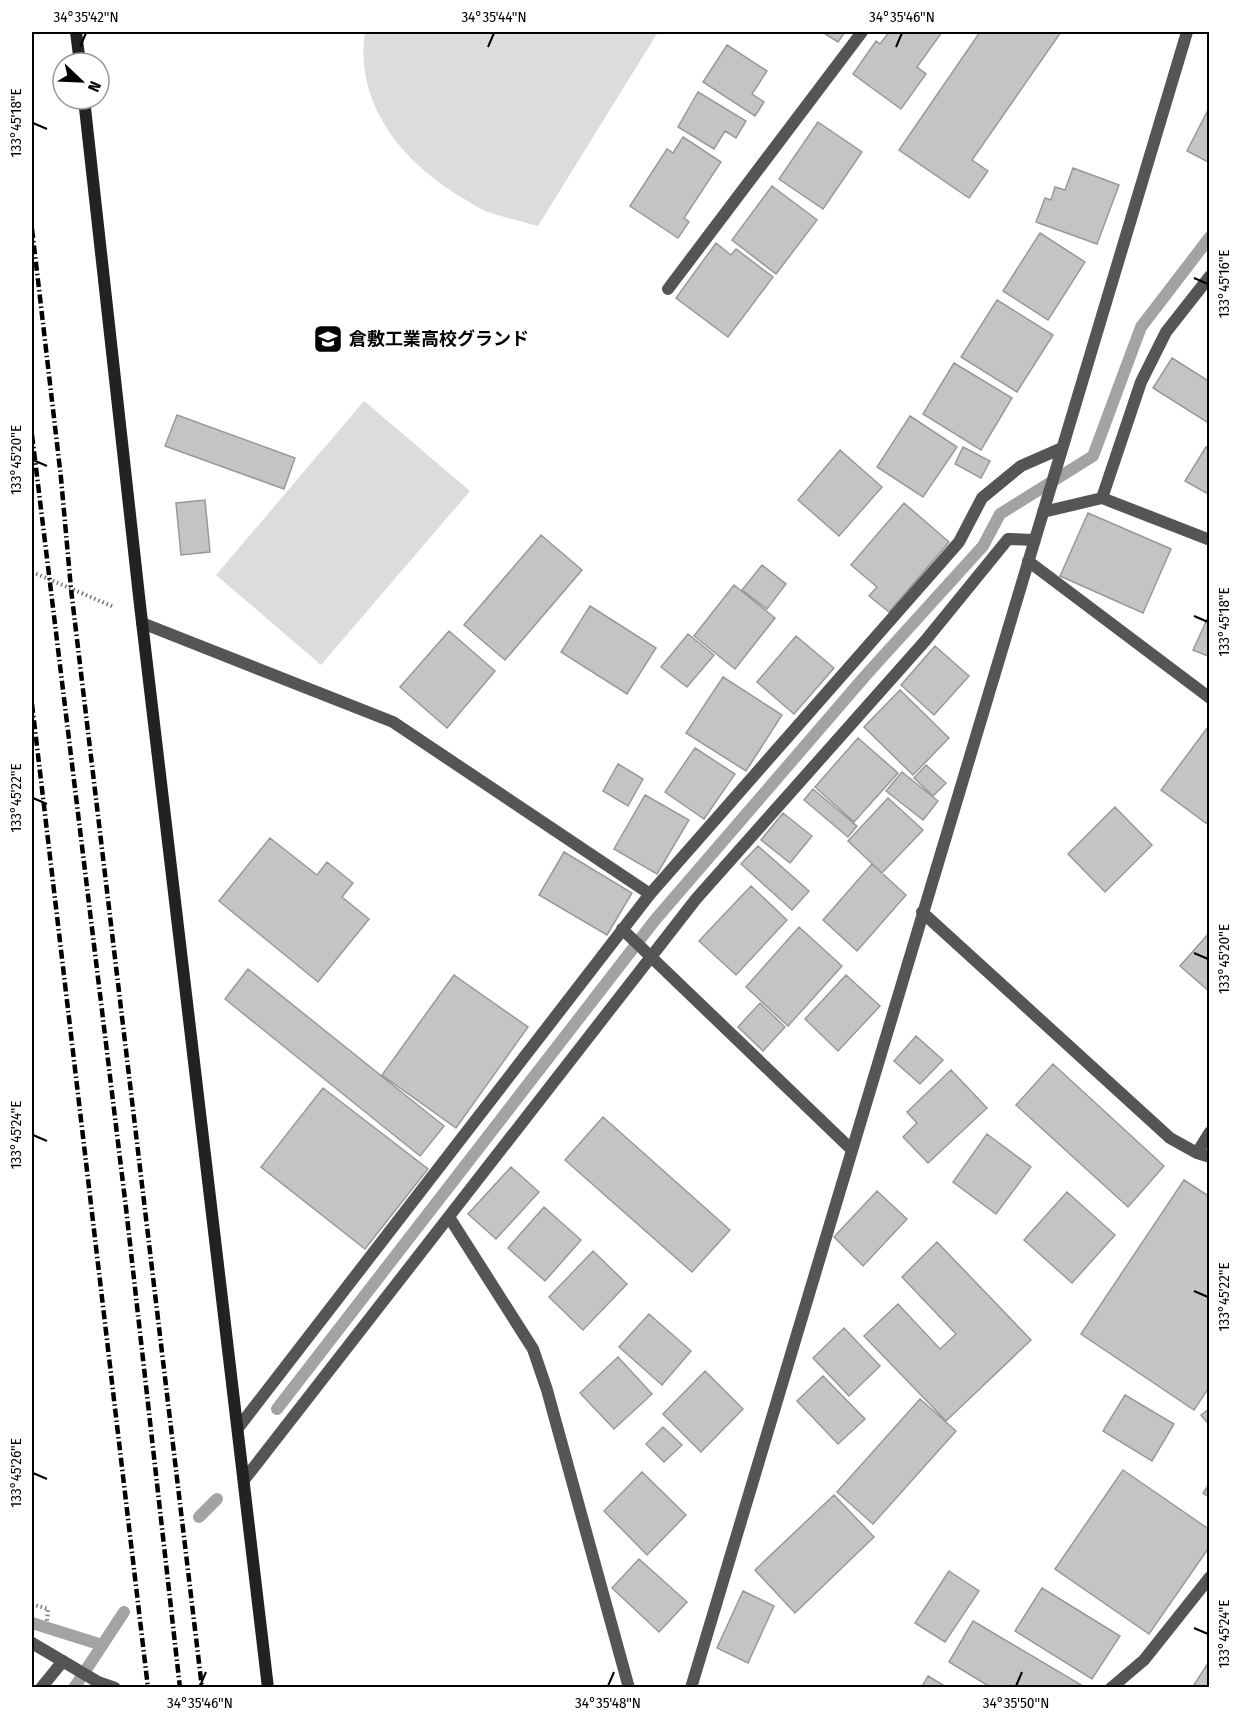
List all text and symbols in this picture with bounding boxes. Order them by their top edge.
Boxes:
text: 34°35'42"N [53,8,119,26]
text: 34°35'44"N [461,8,527,26]
text: 34°35'46"N [869,8,935,26]
north arrow [51,51,111,111]
text: N [84,79,105,95]
text: 133°45'18"E [7,89,25,157]
text: 133°45'16"E [1215,250,1233,318]
school or university icon: 倉敷工業高校グランド [312,323,344,355]
place label: 倉敷工業高校グランド [349,328,529,350]
text: 133°45'20"E [7,425,25,495]
text: 133°45'18"E [1215,588,1233,656]
text: 133°45'22"E [7,764,25,832]
text: 133°45'20"E [1215,924,1233,994]
text: 133°45'24"E [7,1101,25,1169]
text: 133°45'22"E [1215,1263,1233,1331]
text: 133°45'26"E [7,1438,25,1508]
text: 133°45'24"E [1215,1600,1233,1668]
text: 34°35'46"N [167,1694,233,1712]
text: 34°35'48"N [575,1694,641,1712]
text: 34°35'50"N [983,1694,1049,1712]

